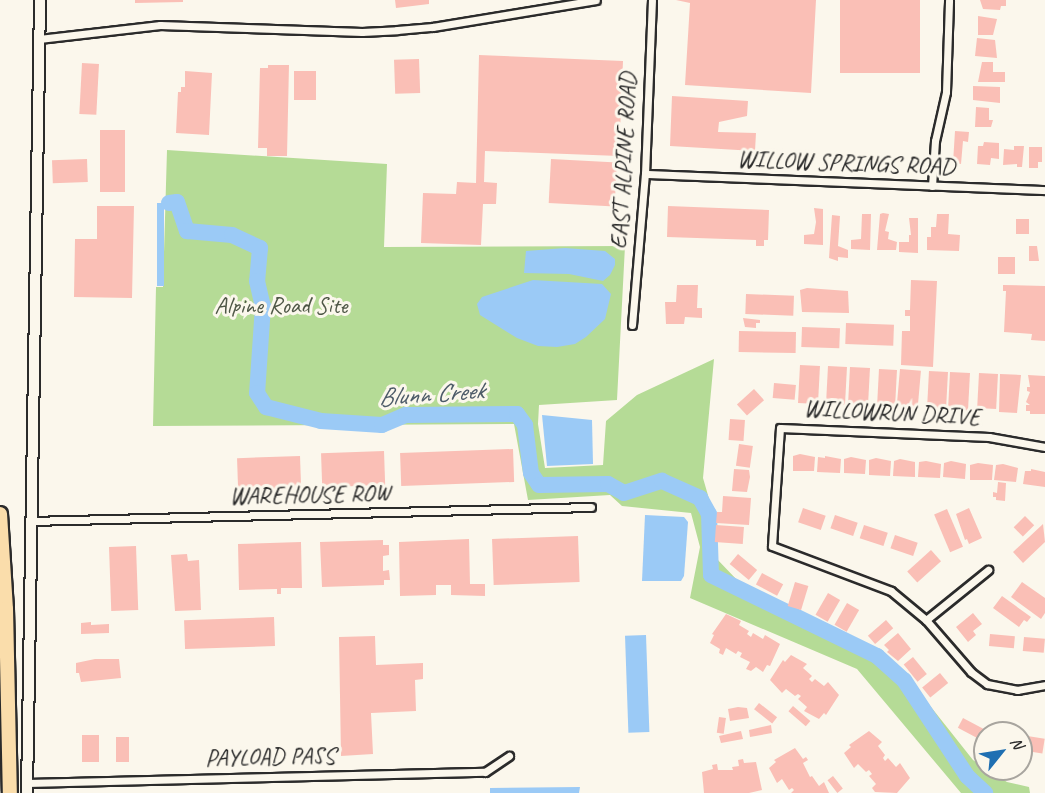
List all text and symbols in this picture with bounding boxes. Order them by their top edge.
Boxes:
street label: EAST ALPINE ROAD [605,71,643,251]
street label: WILLOW SPRINGS ROAD [737,145,955,181]
park label: Alpine Road Site [215,292,347,320]
water label: Blunn Creek [377,375,485,413]
street label: WILLOWRUN DRIVE [803,394,981,432]
street label: WAREHOUSE ROW [228,479,392,511]
north arrow [973,721,1033,781]
text: N [1006,734,1028,752]
street label: PAYLOAD PASS [205,741,335,773]

